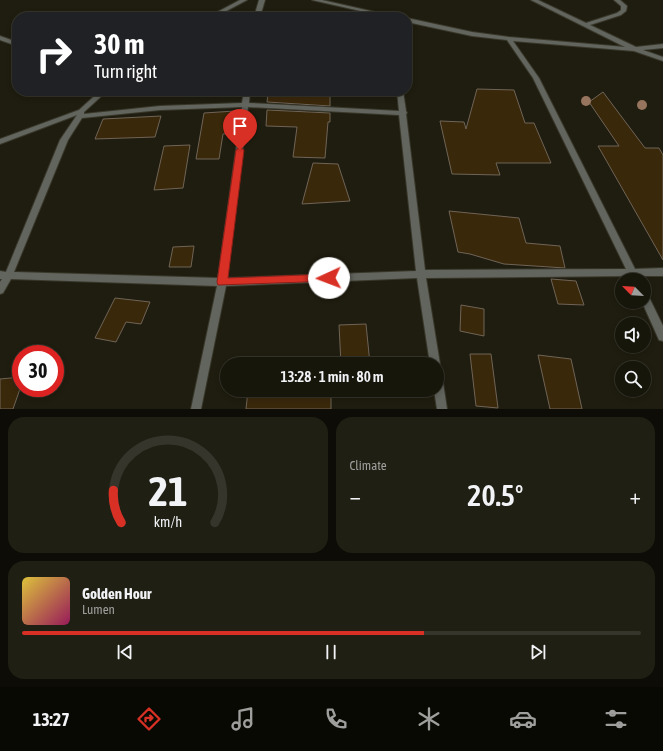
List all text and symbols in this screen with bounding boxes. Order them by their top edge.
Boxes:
icon: right [28,28,80,80]
text: 30 m [94,28,144,60]
text: Turn right [94,61,157,82]
pin [223,109,257,150]
icon: arrive [229,115,251,137]
position arrow [308,257,350,299]
north arrow [615,273,651,309]
map controls [615,273,651,397]
button: sound [615,317,651,353]
speed limit sign: 30 [12,345,64,397]
button: search [615,361,651,397]
text: 13:28 · 1 min · 80 m [280,368,384,385]
text: Climate [350,458,387,473]
text: 21 [148,467,187,515]
text: 20.5° [467,478,523,512]
text: − [350,483,361,509]
text: + [630,483,641,509]
text: km/h [154,514,182,530]
text: Golden Hour [82,585,152,602]
text: Lumen [82,602,115,617]
icon: previous [114,641,136,663]
icon: pause [320,641,342,663]
icon: next [527,641,549,663]
icon: directions [135,705,163,733]
icon: music [229,705,257,733]
icon: phone [322,705,350,733]
icon: climate [415,705,443,733]
icon: car [509,705,537,733]
icon: filters [602,705,630,733]
text: 13:27 [33,709,70,730]

